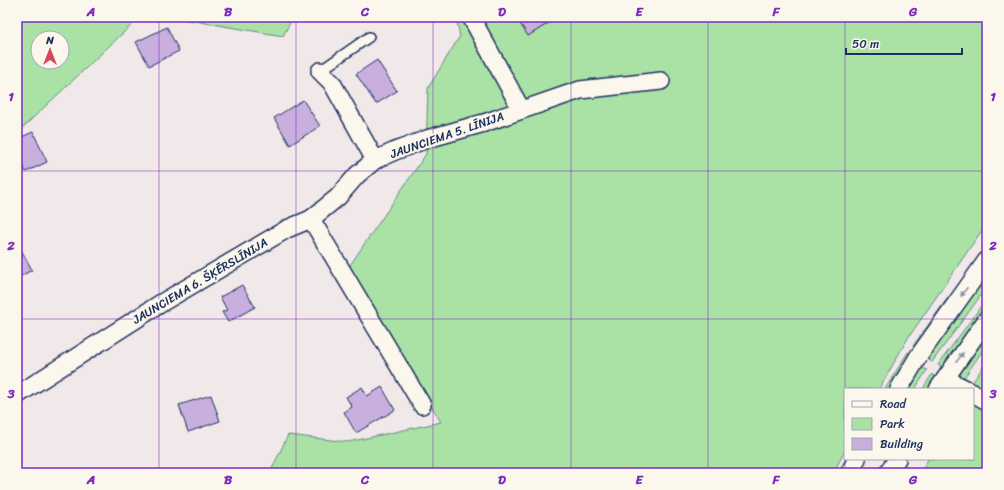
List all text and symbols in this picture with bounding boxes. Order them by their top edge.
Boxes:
text: A [86,0,95,23]
text: B [224,0,233,23]
text: C [360,0,370,23]
text: D [498,0,506,23]
text: E [635,0,644,23]
text: F [771,0,780,23]
text: G [908,0,918,23]
north arrow [30,30,70,70]
scale bar [846,30,962,56]
text: N [45,31,54,50]
text: 50 m [852,33,879,55]
text: 1 [8,85,14,108]
text: 1 [990,85,996,108]
street label: JAUNCIEMA 5. LĪNIJA [386,105,507,165]
street label: JAUNCIEMA 6. ŠĶĒRSLĪNIJA [127,232,272,331]
text: 2 [6,234,15,257]
text: 2 [988,234,997,257]
one-way arrow [960,286,968,297]
one-way arrow [956,351,964,362]
text: 3 [6,382,15,405]
text: 3 [988,382,997,405]
legend [844,388,974,460]
text: Road [880,393,907,415]
text: Park [880,413,905,435]
text: Building [880,433,923,455]
text: A [86,468,95,490]
text: B [224,468,233,490]
text: C [360,468,370,490]
text: D [498,468,506,490]
text: E [635,468,644,490]
text: F [771,468,780,490]
text: G [908,468,918,490]

